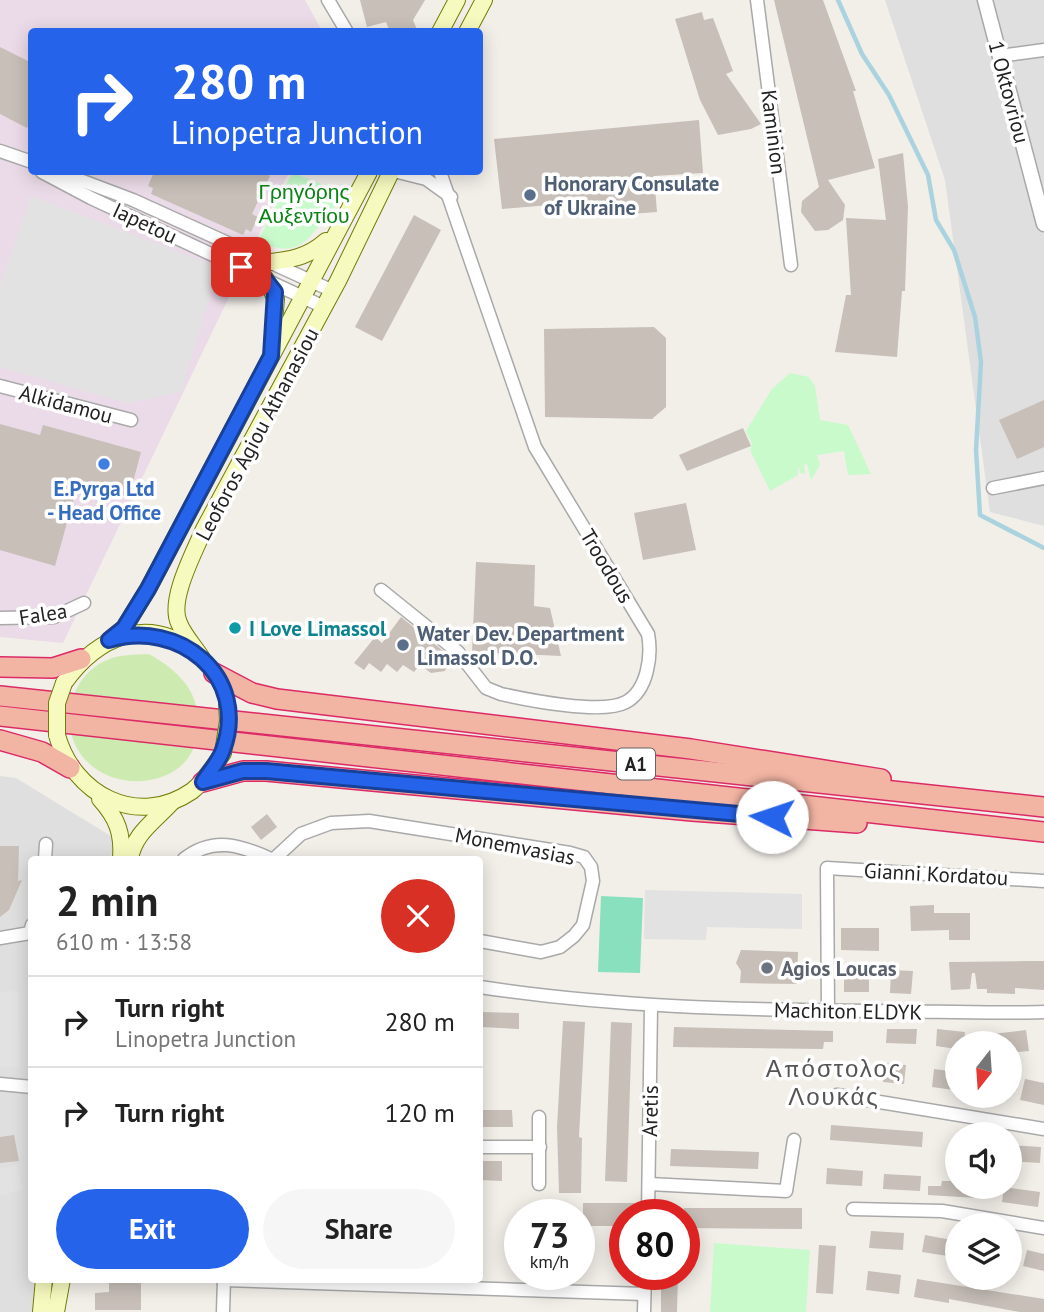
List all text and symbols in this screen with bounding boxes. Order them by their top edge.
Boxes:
street label: 1 Oktovriou [982,38,1036,146]
text: 280 m [171,49,306,113]
icon: right [56,56,147,147]
street label: Kaminion [755,88,793,176]
text: Linopetra Junction [171,111,423,153]
place label: Honorary Consulate of Ukraine [544,170,720,221]
park label: Γρηγόρης Αυξεντίου [258,178,350,229]
marker: Honorary Consulate of Ukraine [522,187,538,203]
street label: Iapetou [108,196,182,250]
pin [211,237,271,297]
icon: arrive [222,248,260,286]
street label: Leoforos Agiou Athanasiou [189,323,325,545]
street label: Alkidamou [16,379,116,429]
marker: E.Pyrga Ltd - Head Office [96,456,112,472]
place label: E.Pyrga Ltd - Head Office [47,475,161,526]
street label: Troodous [574,524,640,608]
street label: Falea [17,597,69,631]
place label: I Love Limassol [249,615,387,642]
marker: I Love Limassol [227,620,243,636]
place label: Water Dev. Department Limassol D.O. [417,620,625,671]
marker: Water Dev. Department Limassol D.O. [395,637,411,653]
road number: A1 [617,748,655,779]
position arrow [735,780,809,854]
street label: Monemvasias [453,821,577,871]
street label: Gianni Kordatou [863,857,1009,891]
text: 2 min [56,873,158,928]
button: close [381,879,455,953]
text: 610 m · 13:58 [56,927,192,956]
place label: Agios Loucas [781,955,897,982]
marker: Agios Loucas [759,960,775,976]
text: Turn right [115,991,224,1024]
street label: Machiton ELDYK [774,996,923,1026]
icon: right [56,1003,94,1041]
text: 280 m [384,1005,455,1038]
text: Linopetra Junction [115,1024,296,1053]
north arrow [945,1031,1022,1108]
map controls [945,1031,1022,1290]
district label: Απόστολος Λουκάς [766,1053,902,1112]
street label: Aretis [636,1085,664,1137]
icon: right [56,1094,94,1132]
text: Turn right [115,1096,224,1129]
text: 120 m [384,1096,455,1129]
button: sound [945,1122,1022,1199]
button: Exit [56,1189,249,1269]
button: Share [263,1189,455,1269]
speed limit sign: 80 [609,1199,700,1290]
text: 73 [530,1212,569,1258]
button: layers [945,1213,1022,1290]
text: km/h [530,1250,569,1273]

